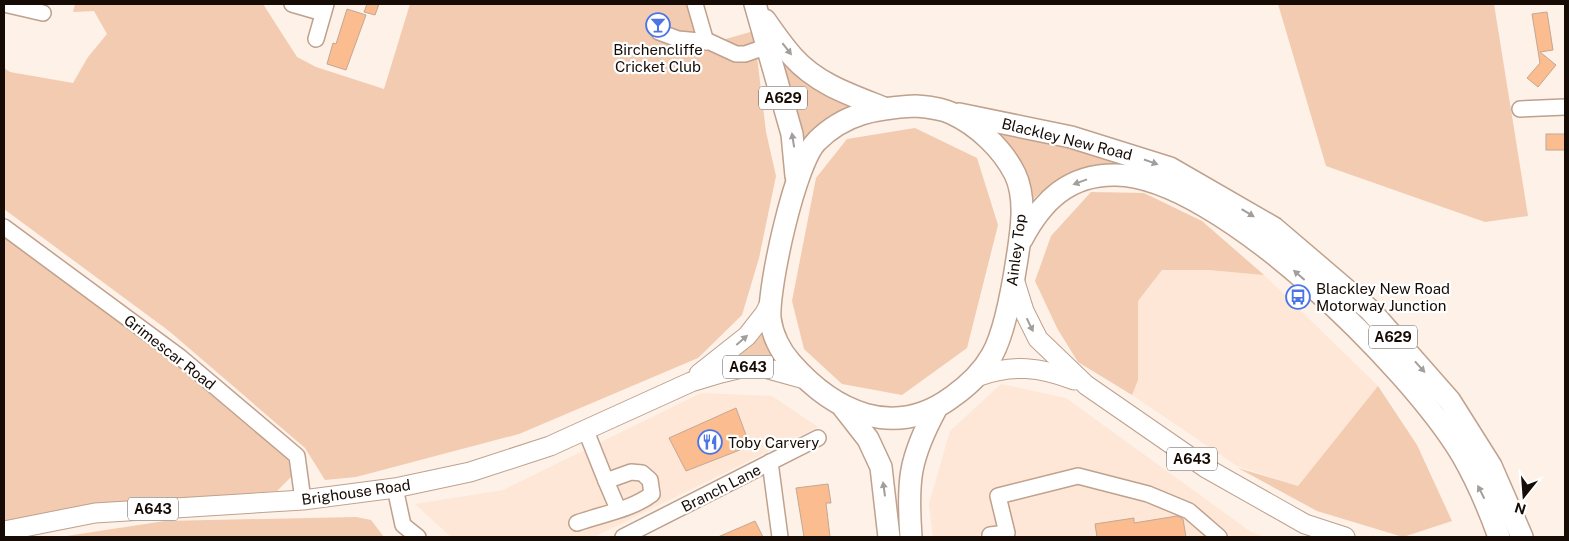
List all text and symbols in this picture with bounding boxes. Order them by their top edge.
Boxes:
bar icon: Birchencliffe Cricket Club [645,12,671,38]
place label: Birchencliffe Cricket Club [613,41,703,75]
one-way arrow [781,42,792,55]
road number: A629 [759,86,807,110]
street label: Blackley New Road [1000,115,1134,163]
one-way arrow [789,132,797,148]
one-way arrow [1144,158,1159,166]
one-way arrow [1073,179,1088,186]
one-way arrow [1241,208,1254,217]
street label: Ainley Top [1003,213,1029,287]
one-way arrow [1294,269,1306,281]
place label: Blackley New Road Motorway Junction [1316,280,1450,314]
bus stop icon: Blackley New Road Motorway Junction [1285,284,1311,310]
street label: Grimescar Road [121,311,219,393]
one-way arrow [1027,318,1035,332]
road number: A629 [1369,326,1417,348]
one-way arrow [736,335,748,346]
road number: A643 [723,356,773,378]
one-way arrow [1414,361,1426,373]
restaurant icon: Toby Carvery [697,429,723,455]
place label: Toby Carvery [728,434,819,451]
road number: A643 [1167,448,1217,470]
street label: Branch Lane [678,461,764,515]
north arrow [1499,471,1549,521]
street label: Brighouse Road [300,476,412,508]
one-way arrow [879,480,887,496]
one-way arrow [1477,485,1485,499]
road number: A643 [128,498,178,520]
text: N [1513,499,1528,518]

